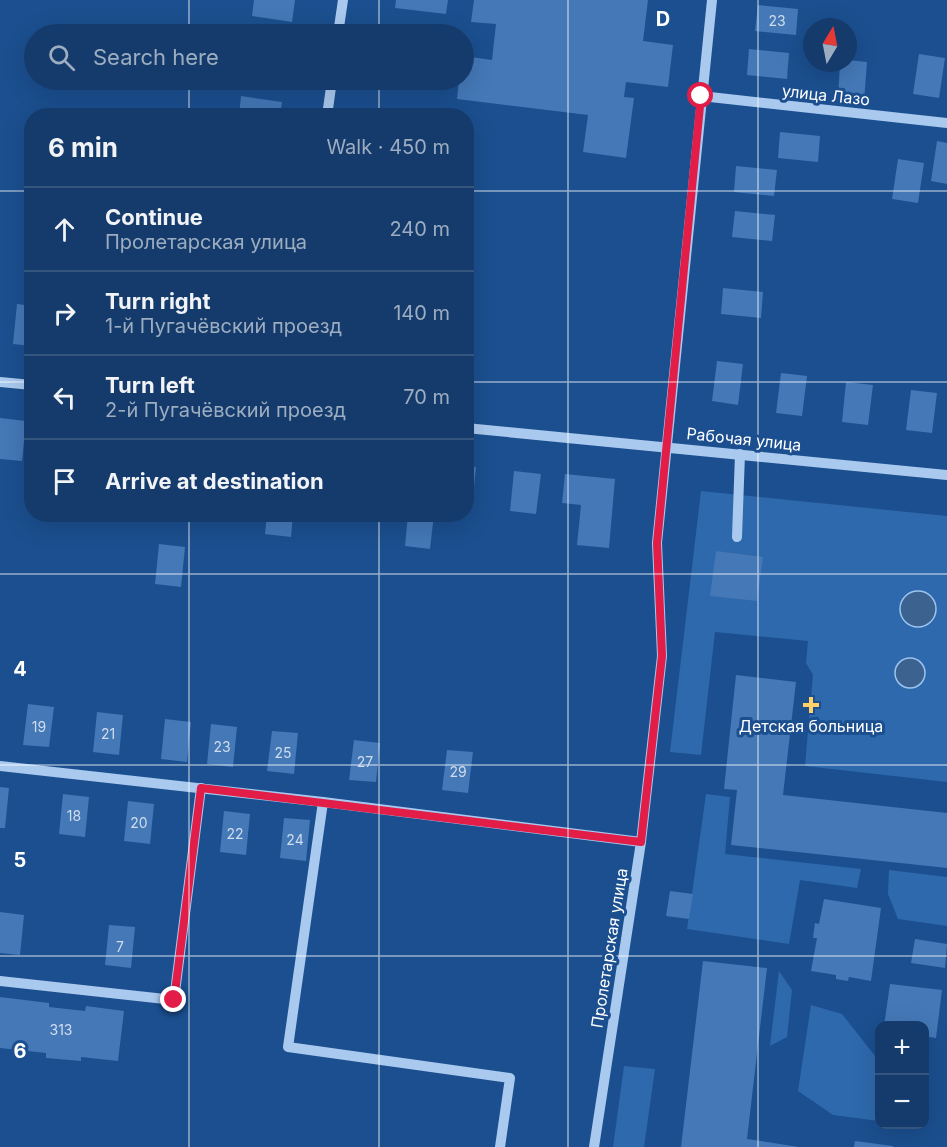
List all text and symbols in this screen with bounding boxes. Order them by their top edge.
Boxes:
text: D [656,7,670,31]
house number: 23 [768,12,786,29]
north arrow [803,18,857,72]
search box [24,24,474,90]
icon: search [45,41,78,74]
text: Search here [93,44,219,70]
street label: улица Лазо [781,80,871,110]
route start [687,82,713,108]
text: 6 min [48,132,118,163]
text: Walk · 450 m [326,135,450,159]
text: Continue [105,204,203,230]
icon: ahead [48,213,81,246]
text: 240 m [389,217,450,241]
text: Пролетарская улица [105,230,307,254]
text: Turn right [105,288,211,314]
icon: right [48,297,81,330]
text: 140 m [393,301,450,325]
text: 1-й Пугачёвский проезд [105,314,342,338]
text: Turn left [105,372,195,398]
icon: left [48,381,81,414]
text: 70 m [403,385,450,409]
text: 2-й Пугачёвский проезд [105,398,346,422]
street label: Рабочая улица [686,423,802,455]
icon: arrive [48,465,81,498]
text: Arrive at destination [105,468,324,494]
text: 4 [13,657,27,681]
marker: Детская больница [802,696,820,714]
place label: Детская больница [739,716,883,736]
house number: 19 [32,718,46,735]
house number: 21 [101,725,115,742]
house number: 23 [213,738,231,755]
house number: 25 [274,744,292,761]
house number: 27 [357,753,373,770]
house number: 29 [449,763,467,780]
house number: 18 [67,807,81,824]
house number: 20 [130,814,148,831]
house number: 22 [226,825,244,842]
house number: 24 [286,831,304,848]
text: 5 [14,848,26,872]
street label: Пролетарская улица [586,867,632,1029]
house number: 7 [116,938,124,955]
route end [160,986,186,1012]
house number: 313 [50,1021,73,1038]
map controls [875,1021,929,1129]
button: + [875,1021,929,1075]
text: 6 [14,1039,27,1063]
button: − [875,1075,929,1129]

